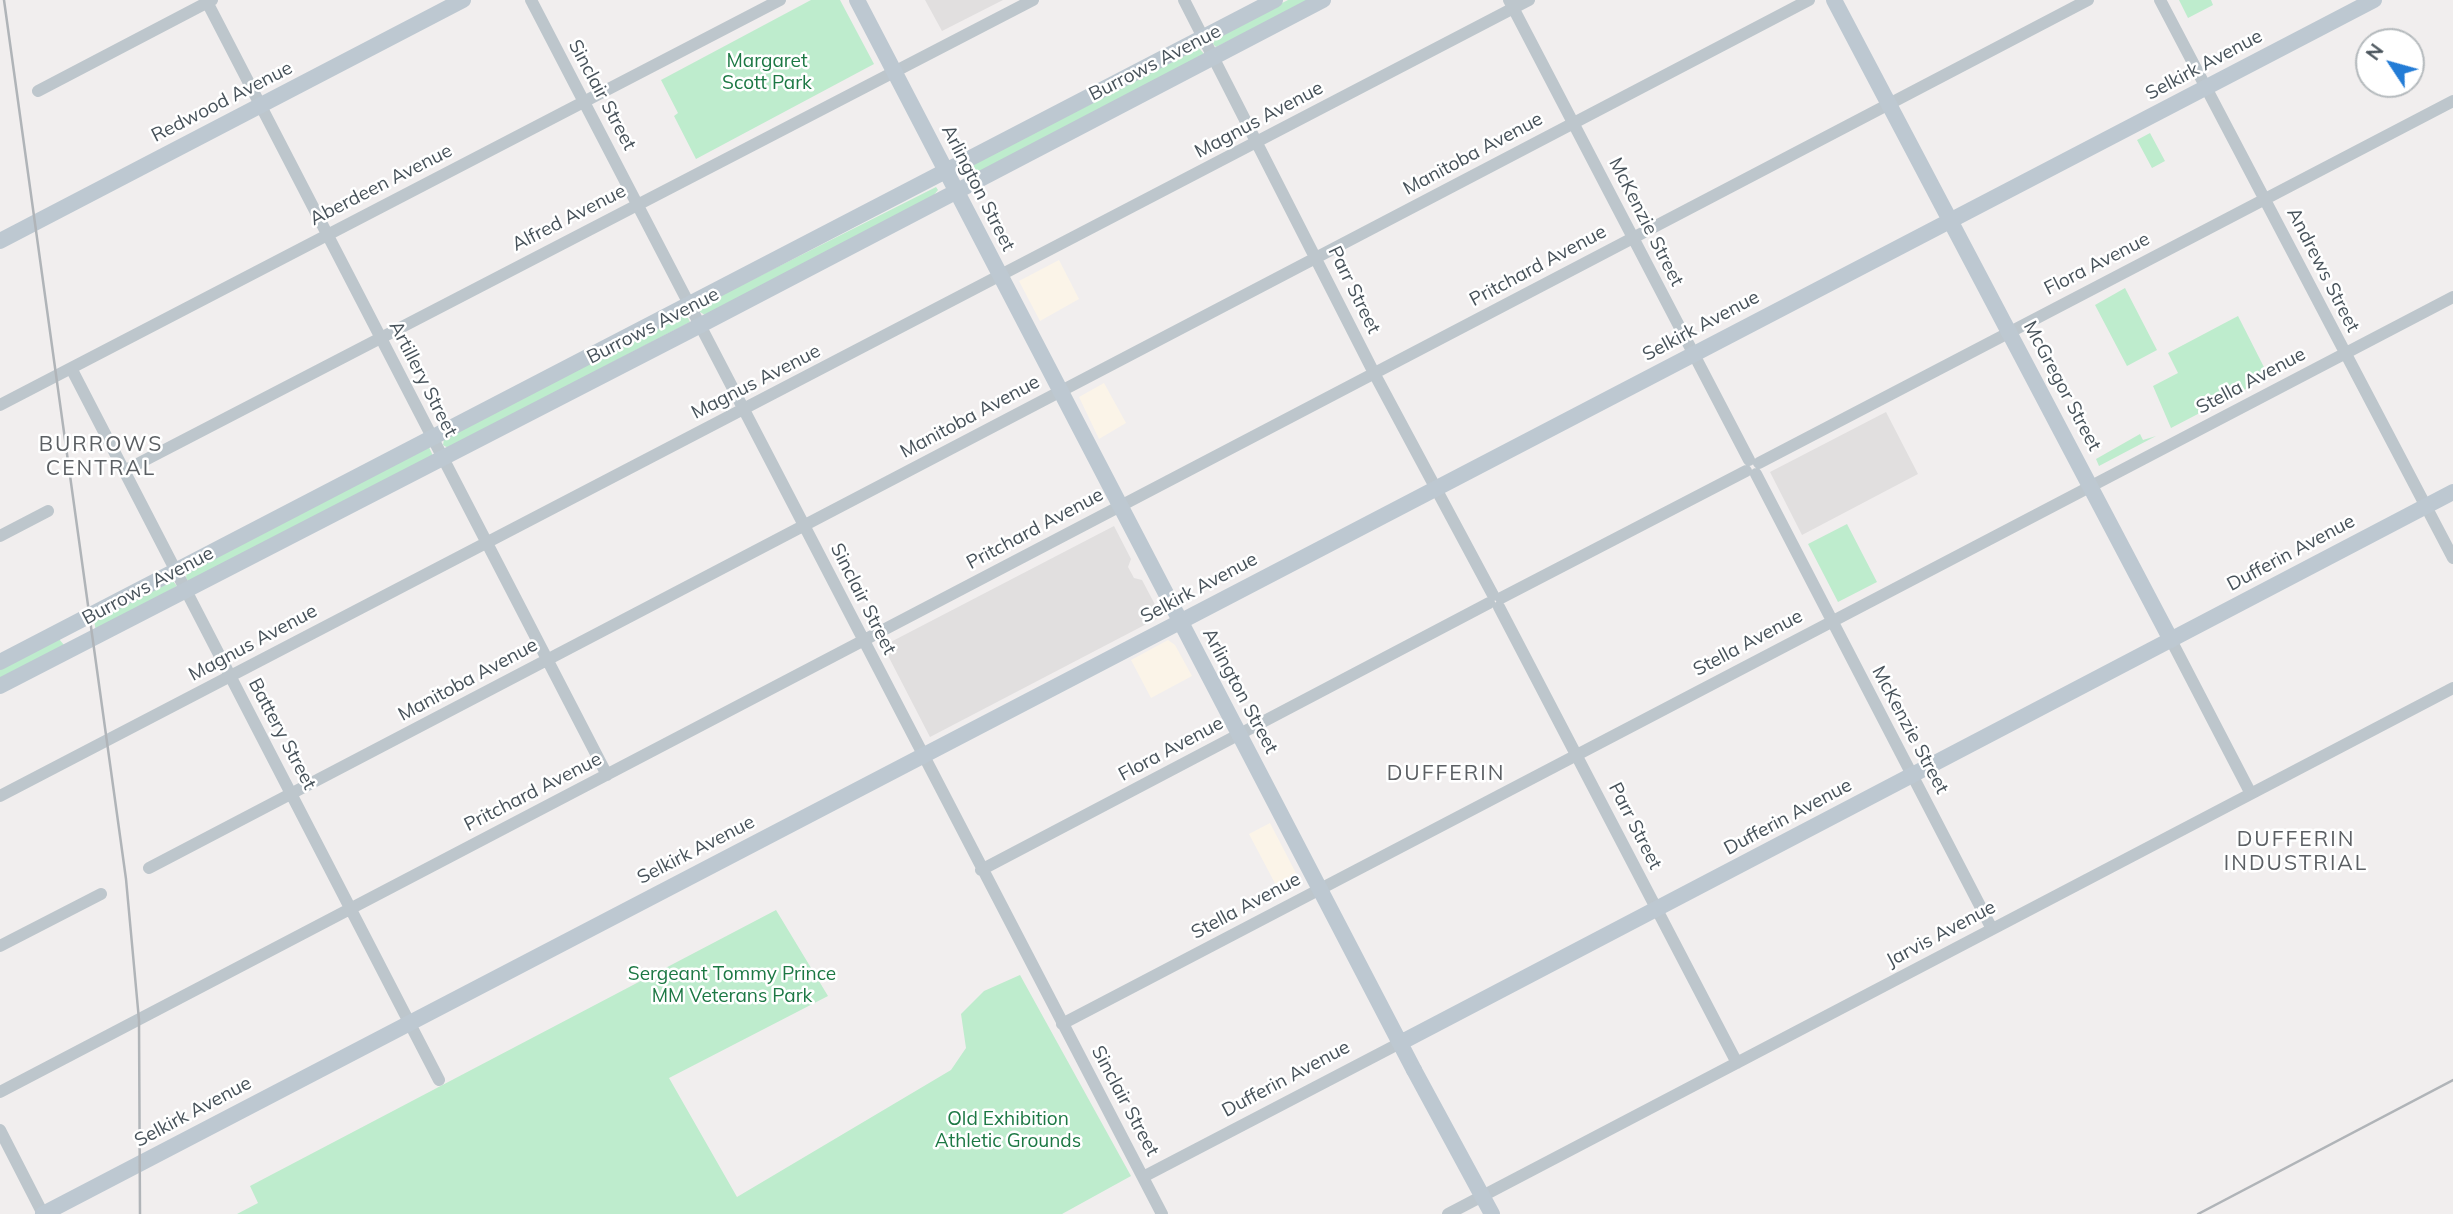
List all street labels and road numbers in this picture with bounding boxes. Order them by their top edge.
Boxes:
street label: Burrows Avenue [1085,20,1225,106]
street label: Selkirk Avenue [2142,25,2266,105]
street label: Sinclair Street [563,36,641,154]
street label: Redwood Avenue [148,57,296,147]
street label: Magnus Avenue [1191,77,1327,163]
street label: Manitoba Avenue [1399,108,1547,200]
street label: Arlington Street [936,121,1020,255]
street label: Aberdeen Avenue [306,139,456,231]
street label: McKenzie Street [1604,154,1688,290]
street label: Alfred Avenue [508,180,630,256]
street label: Andrews Street [2282,204,2364,336]
street label: Pritchard Avenue [1466,220,1610,312]
street label: Flora Avenue [2040,228,2154,300]
street label: Parr Street [1323,242,1385,338]
street label: Burrows Avenue [583,283,723,369]
street label: Selkirk Avenue [1639,286,1763,366]
street label: Artillery Street [384,317,462,441]
street label: McGregor Street [2018,317,2106,455]
street label: Magnus Avenue [688,340,824,424]
street label: Stella Avenue [2193,343,2309,419]
street label: Manitoba Avenue [896,371,1044,463]
street label: Pritchard Avenue [963,483,1107,575]
street label: Dufferin Avenue [2223,510,2359,596]
street label: Sinclair Street [825,540,901,658]
street label: Burrows Avenue [79,542,217,630]
street label: Selkirk Avenue [1137,548,1261,628]
street label: Magnus Avenue [185,600,321,686]
street label: Stella Avenue [1690,605,1806,681]
street label: Arlington Street [1197,624,1283,758]
street label: Manitoba Avenue [394,634,542,726]
street label: McKenzie Street [1867,662,1953,798]
street label: Battery Street [243,674,321,794]
street label: Flora Avenue [1115,712,1227,786]
street label: Pritchard Avenue [460,747,606,837]
street label: Dufferin Avenue [1720,774,1856,860]
street label: Parr Street [1603,779,1667,873]
street label: Selkirk Avenue [633,811,759,889]
street label: Stella Avenue [1188,868,1304,944]
street label: Jarvis Avenue [1883,896,1999,972]
street label: Dufferin Avenue [1218,1036,1354,1122]
street label: Sinclair Street [1086,1042,1164,1160]
street label: Selkirk Avenue [131,1072,255,1152]

